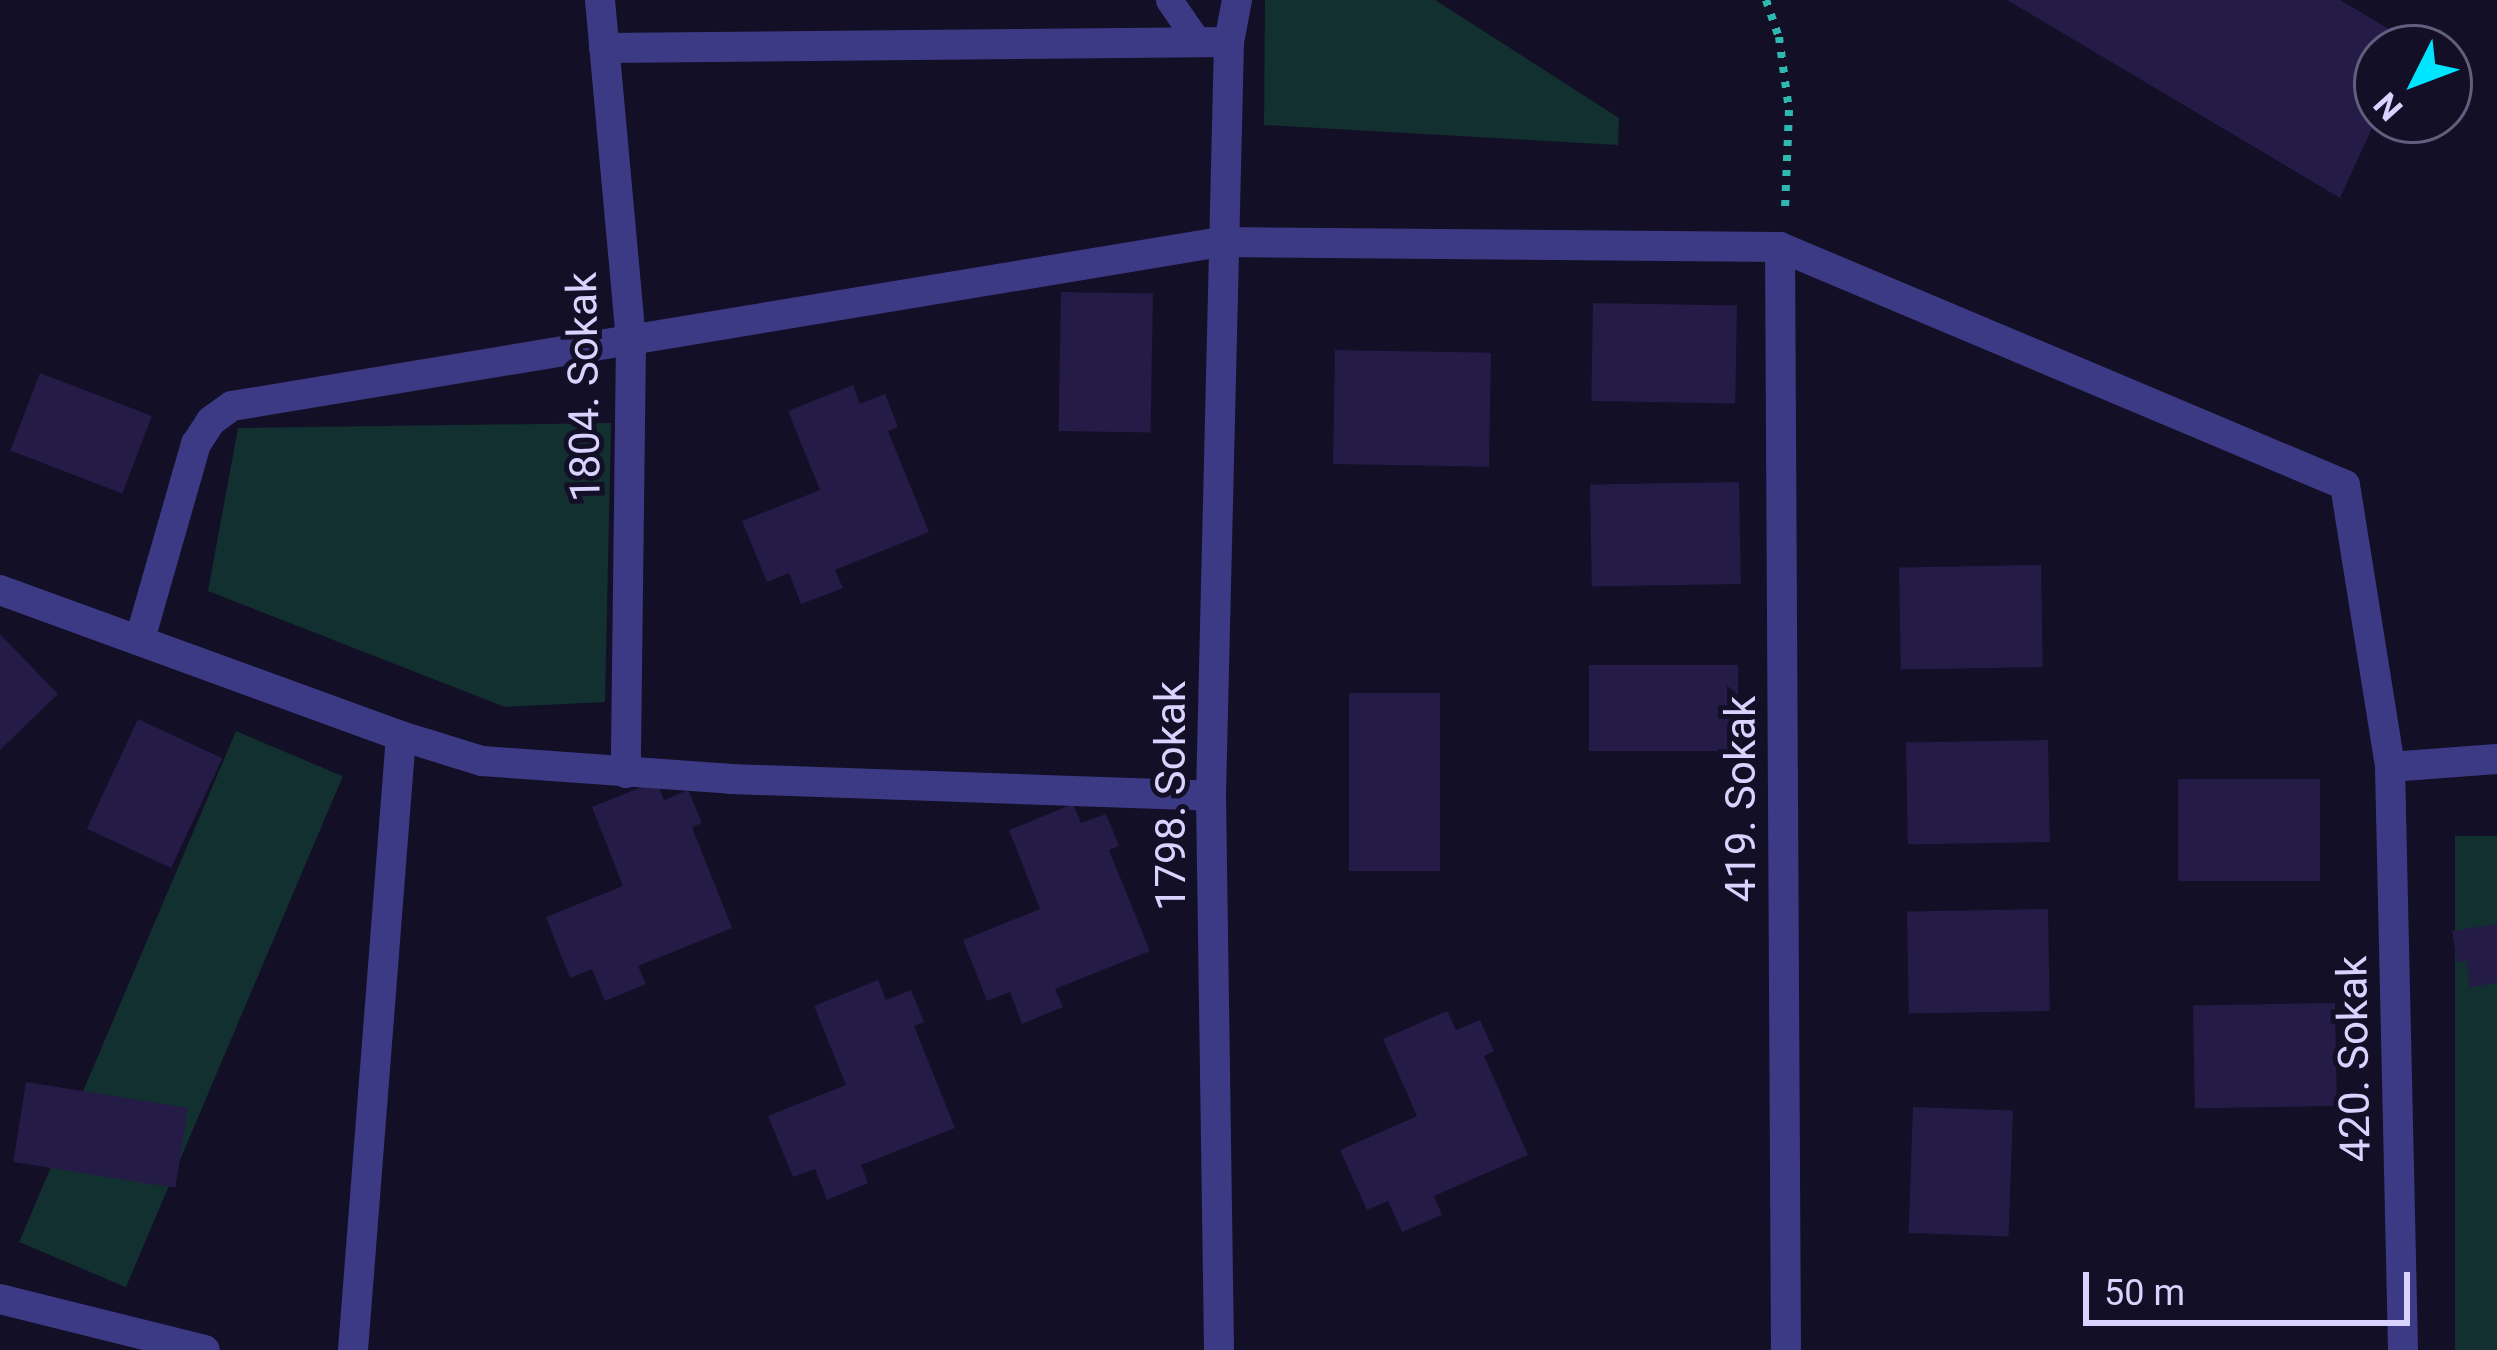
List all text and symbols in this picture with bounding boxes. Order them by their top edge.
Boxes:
north arrow [2353,24,2473,144]
text: N [2366,85,2410,128]
street label: 1804. Sokak [557,271,611,503]
street label: 1798. Sokak [1146,681,1196,911]
street label: 419. Sokak [1716,696,1766,902]
street label: 420. Sokak [2327,955,2381,1163]
scale bar [2089,1248,2416,1322]
text: 50 m [2104,1272,2185,1314]

